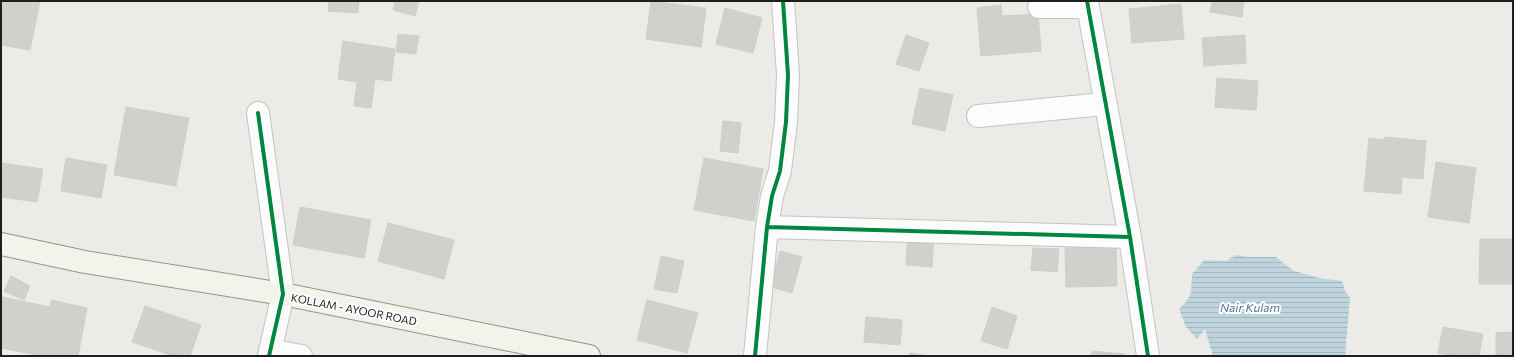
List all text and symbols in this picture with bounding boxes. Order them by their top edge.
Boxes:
street label: KOLLAM - AYOOR ROAD [290,290,418,328]
water label: Nair Kulam [1220,300,1280,314]

